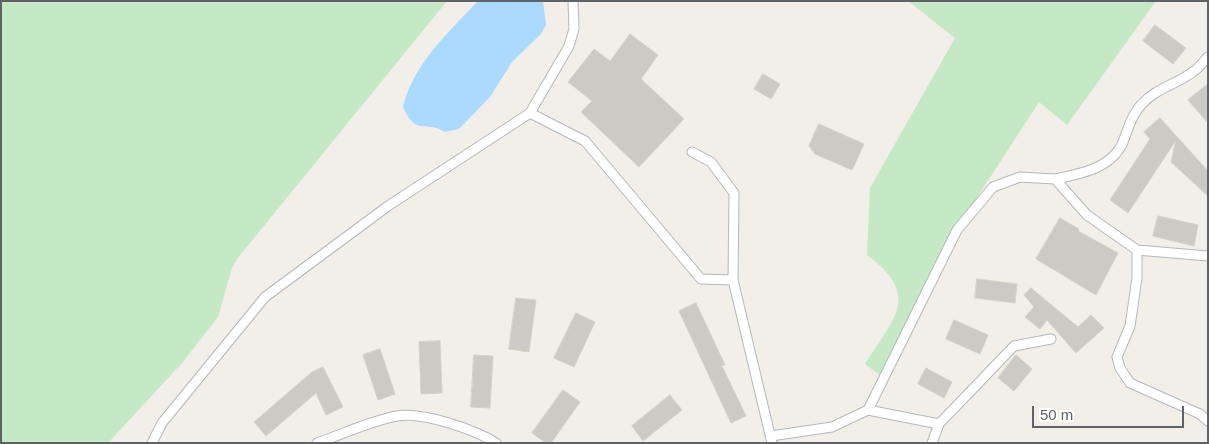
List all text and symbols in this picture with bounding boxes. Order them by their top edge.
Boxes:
scale bar [1034,396,1186,428]
text: 50 m [1040,406,1073,423]

